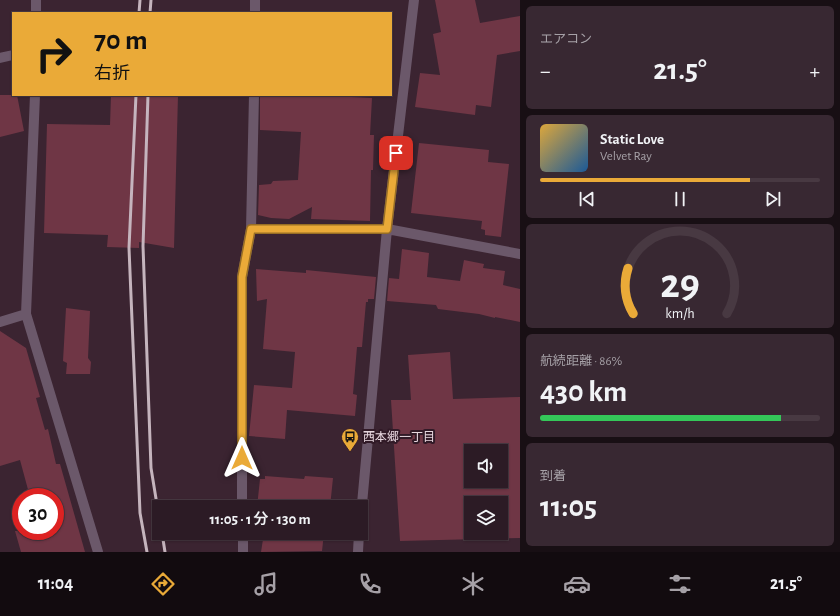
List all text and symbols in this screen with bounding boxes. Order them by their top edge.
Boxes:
text: 70 m [94,27,148,55]
icon: right [28,28,80,80]
text: エアコン [540,33,592,46]
text: 21.5° [653,55,707,85]
text: − [540,60,551,82]
text: + [809,60,820,82]
text: 右折 [94,65,130,83]
text: Static Love [600,132,664,147]
pin [379,136,413,170]
icon: arrive [385,142,407,164]
text: Velvet Ray [600,150,652,163]
icon: previous [576,188,598,210]
icon: pause [669,188,691,210]
icon: next [762,188,784,210]
text: 29 [660,264,700,305]
text: km/h [665,307,695,321]
text: 航続距離 · 86% [540,355,622,368]
text: 430 km [540,377,627,407]
bus stop icon: 西本郷一丁目 [340,427,360,452]
place label: 西本郷一丁目 [363,430,435,443]
position arrow [221,437,263,479]
map controls [464,444,508,540]
button: sound [464,444,508,488]
text: 到着 [540,470,566,483]
speed limit sign: 30 [12,488,64,540]
text: 11:05 [540,492,597,522]
button: layers [464,496,508,540]
text: 11:05 · 1 分 · 130 m [209,512,311,527]
icon: directions [149,570,177,598]
icon: music [252,570,280,598]
icon: phone [356,570,384,598]
icon: climate [459,570,487,598]
icon: car [563,570,591,598]
icon: filters [666,570,694,598]
text: 11:04 [38,575,73,593]
text: 21.5° [770,575,802,593]

